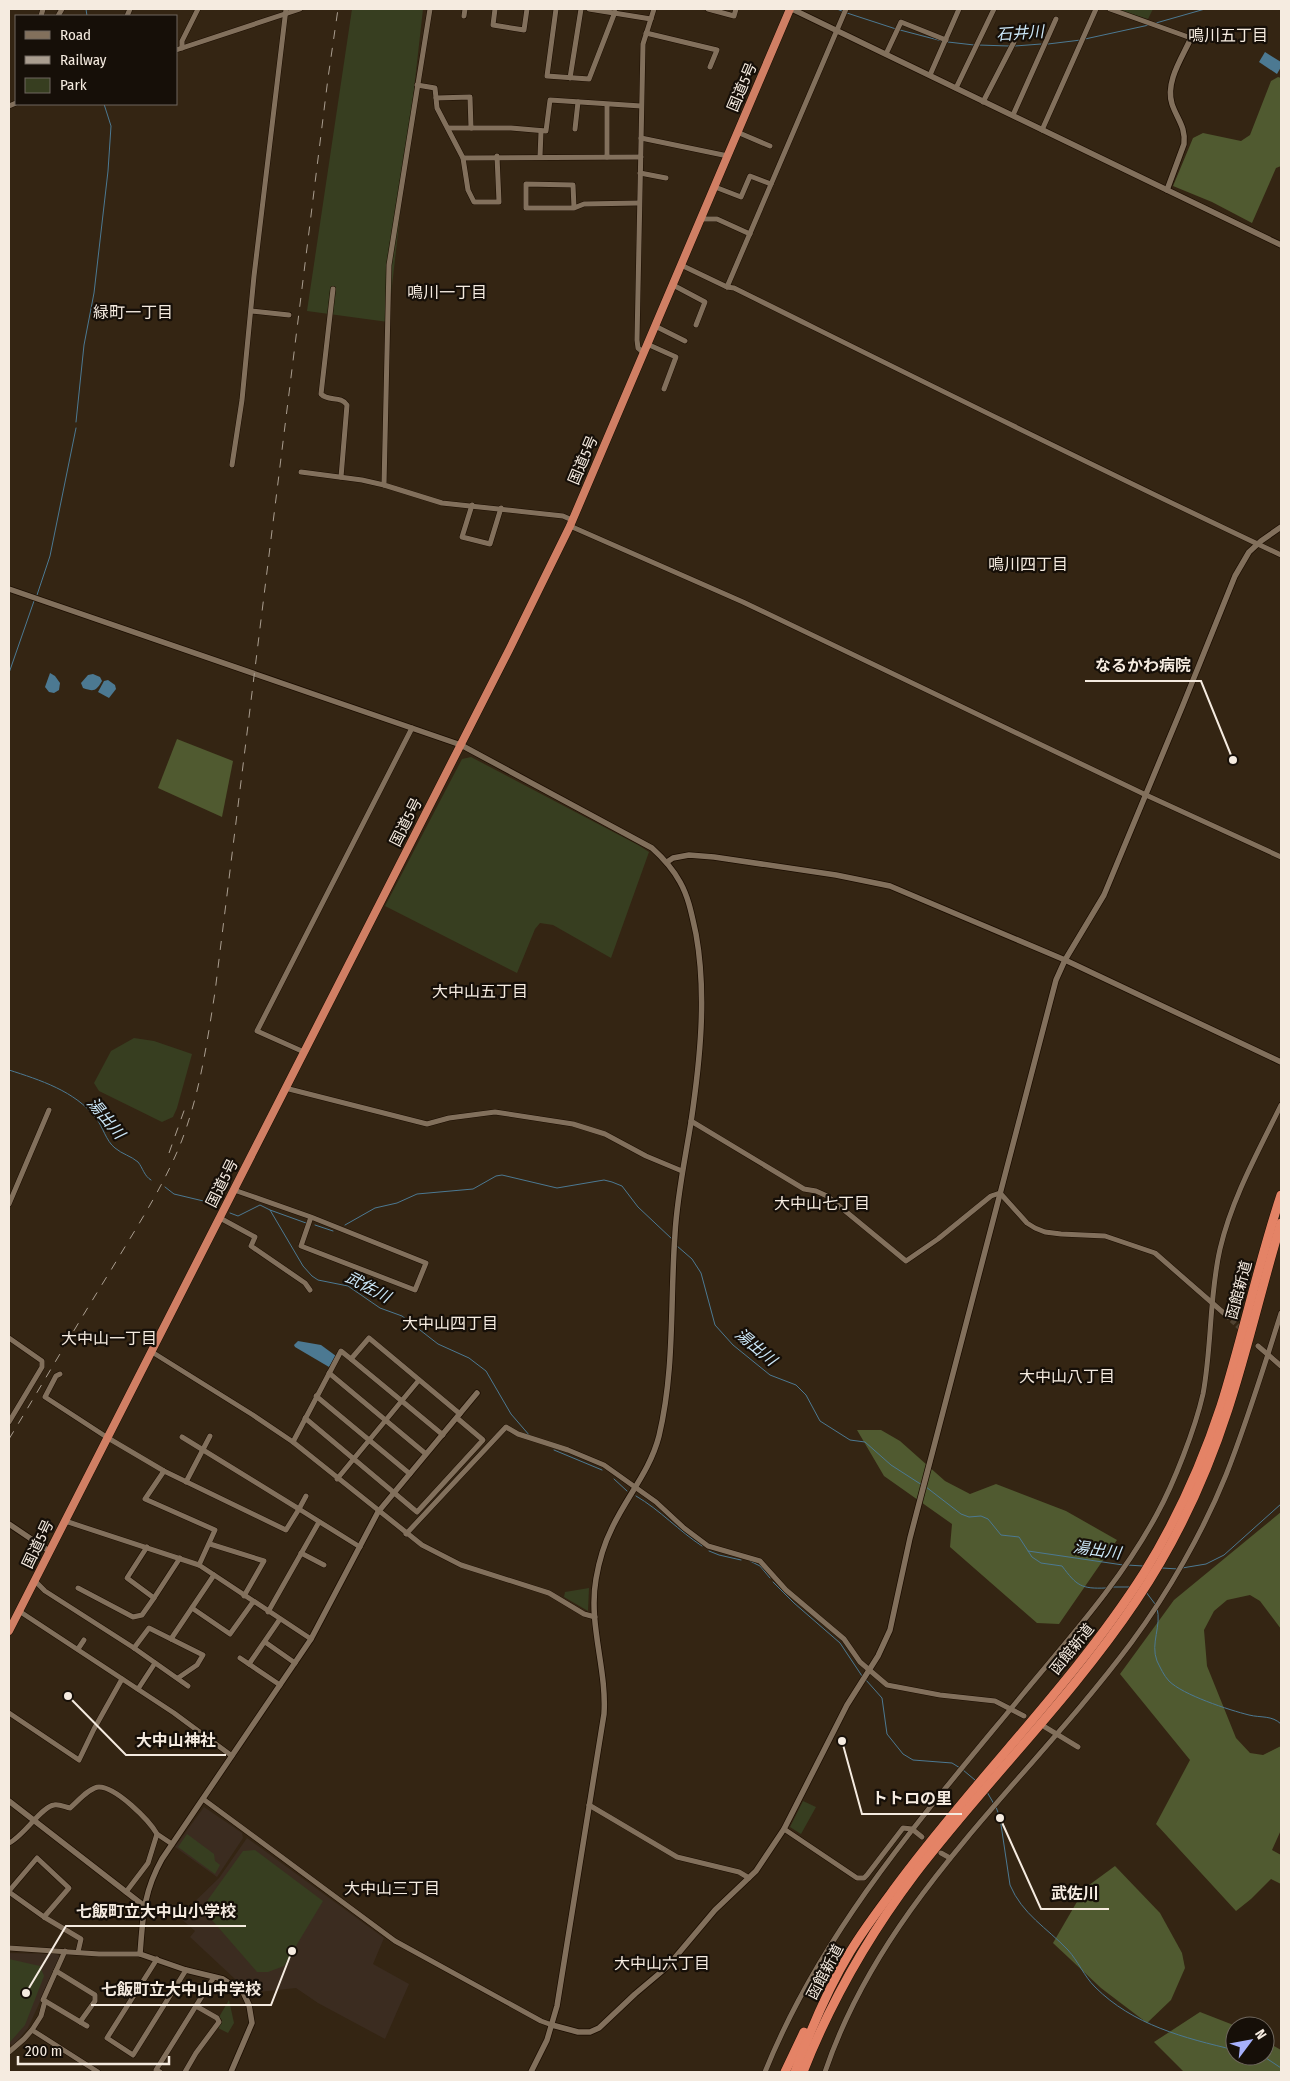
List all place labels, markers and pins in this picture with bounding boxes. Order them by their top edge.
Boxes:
callout: なるかわ病院 [1085,650,1201,681]
callout: 大中山神社 [126,1724,226,1755]
callout: トトロの里 [862,1783,962,1814]
callout: 武佐川 [1041,1878,1109,1909]
callout: 七飯町立大中山小学校 [66,1895,246,1926]
callout: 七飯町立大中山中学校 [91,1974,271,2005]

